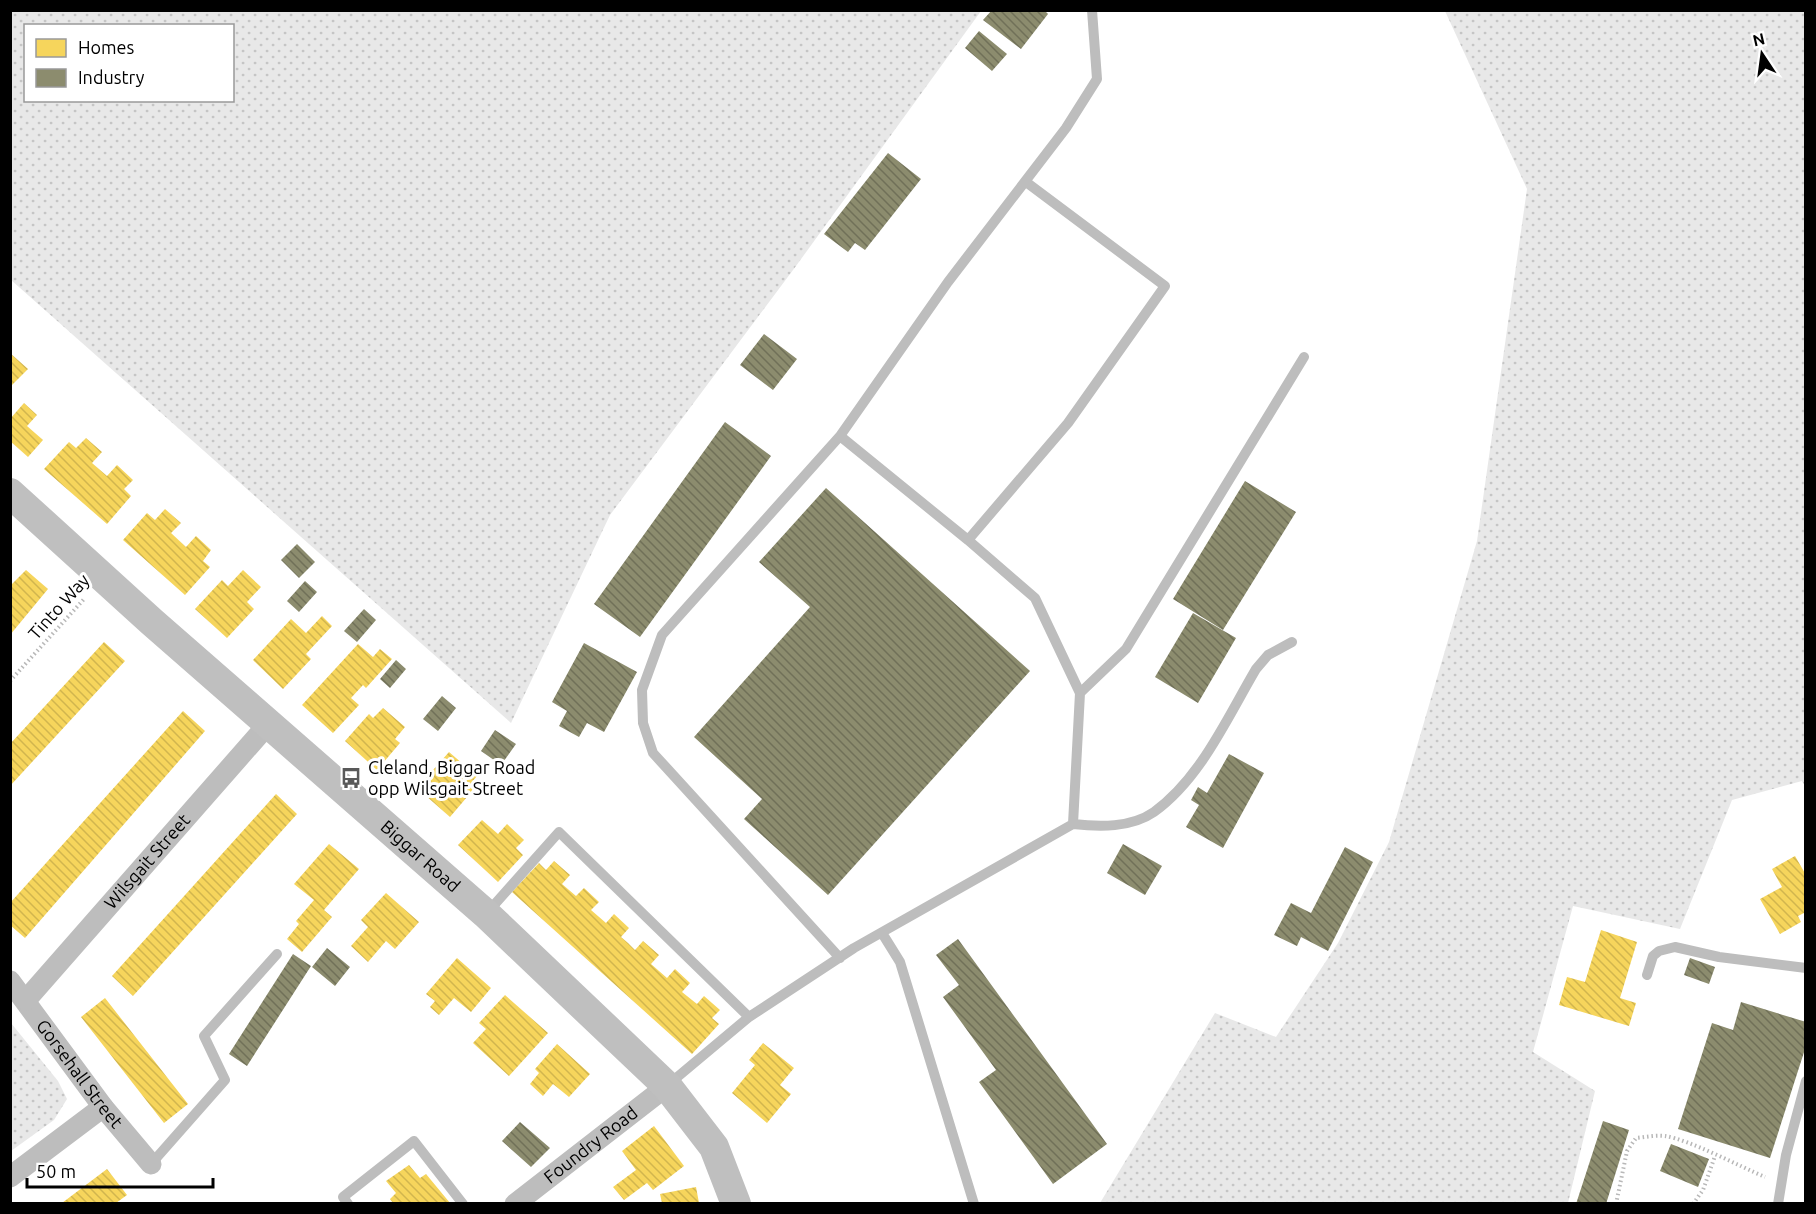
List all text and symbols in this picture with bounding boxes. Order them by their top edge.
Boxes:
legend [24,24,234,102]
north arrow [1732,24,1792,84]
text: N [1751,29,1766,49]
text: Homes [78,37,135,57]
text: Industry [78,67,145,87]
street label: Tinto Way [24,569,93,643]
place label: Cleland, Biggar Road opp Wilsgait Street [368,757,535,798]
bus stop icon: Cleland, Biggar Road opp Wilsgait Street [339,766,363,790]
street label: Wilsgait Street [100,810,194,913]
street label: Biggar Road [377,816,464,896]
street label: Gorsehall Street [33,1015,127,1132]
street label: Foundry Road [540,1102,641,1187]
scale bar [27,1151,213,1189]
text: 50 m [36,1161,76,1181]

